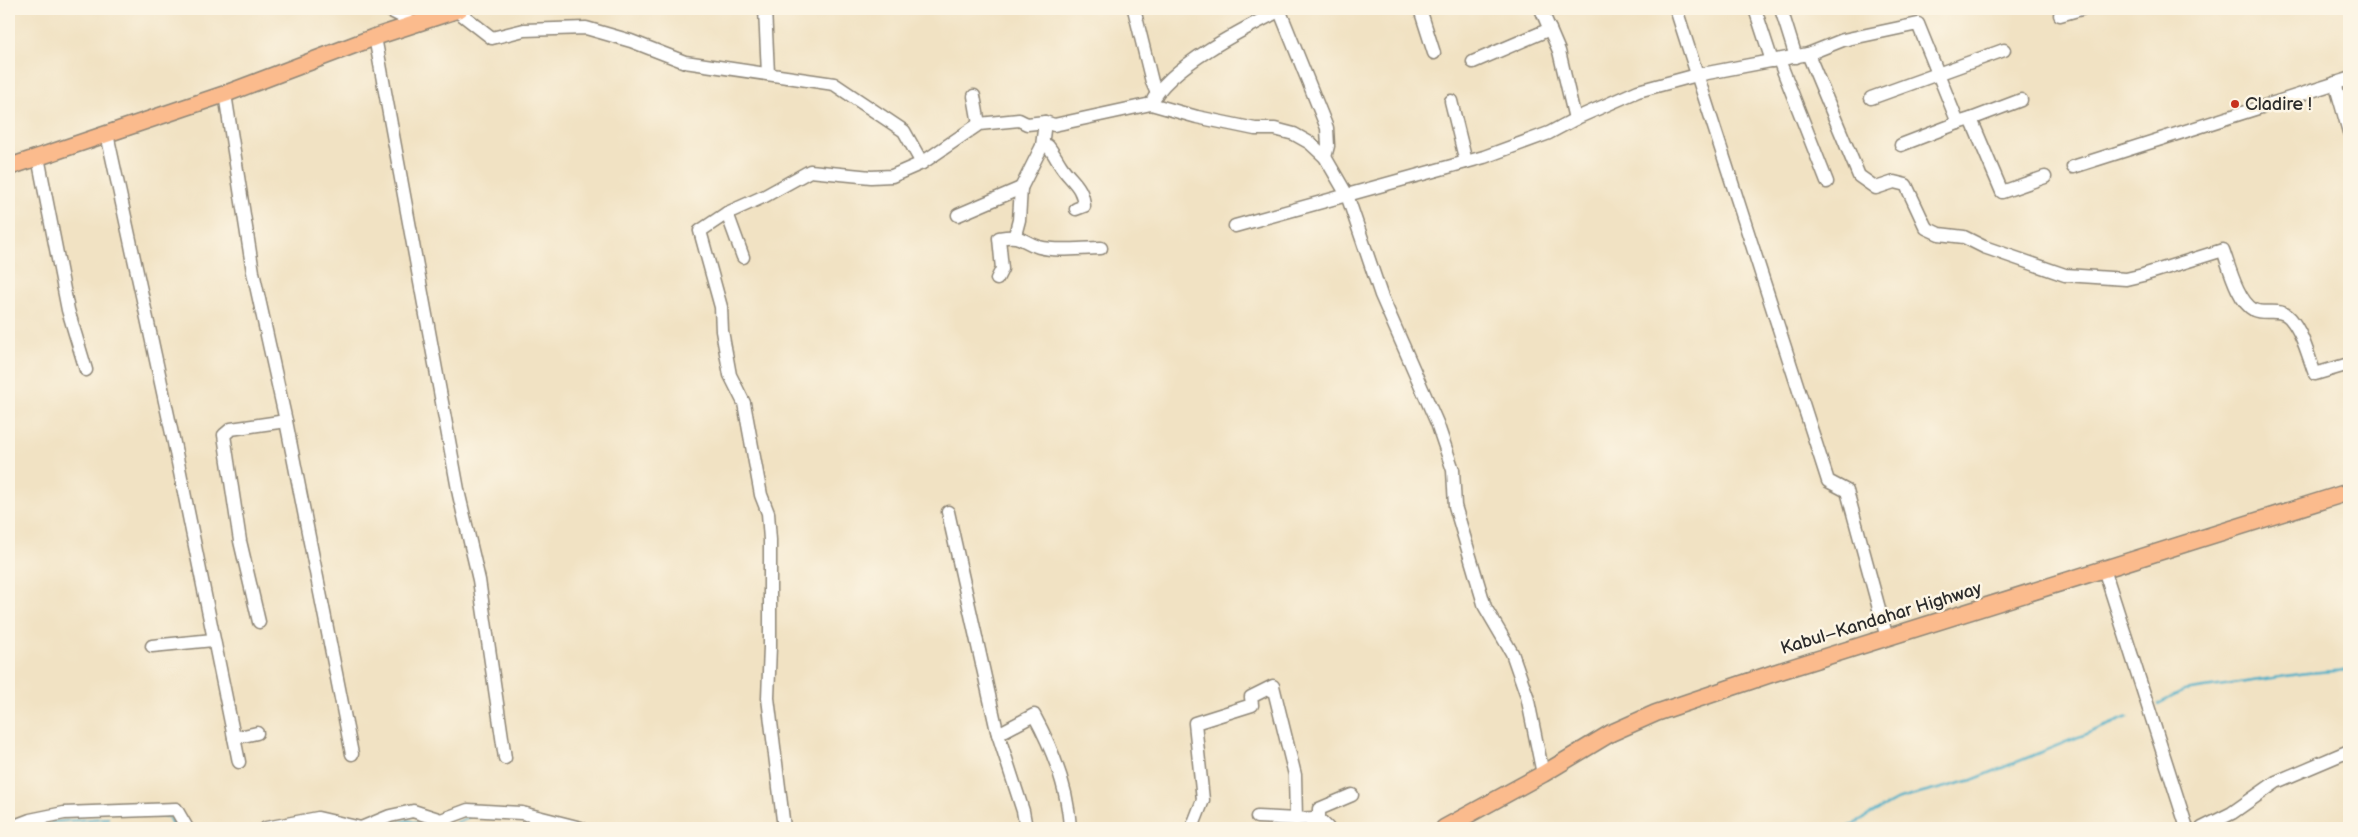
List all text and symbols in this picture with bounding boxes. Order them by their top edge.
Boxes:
place label: Cladire ! [2245,94,2312,115]
marker: Cladire ! [2229,98,2241,110]
street label: Kabul–Kandahar Highway [1778,578,1985,659]

